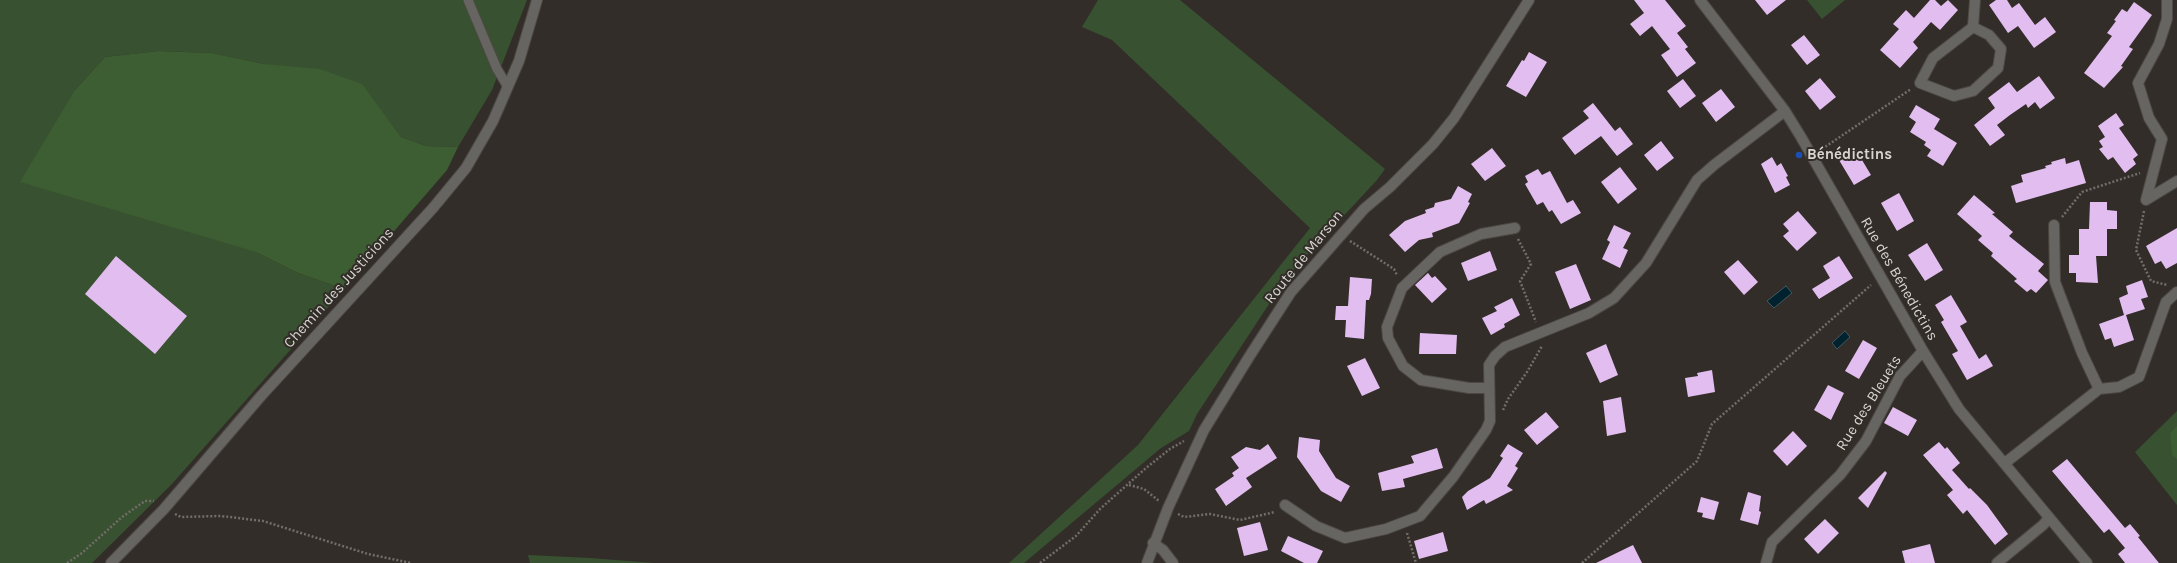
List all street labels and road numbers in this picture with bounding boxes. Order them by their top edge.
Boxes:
street label: Route de Marson [1261,207,1347,307]
street label: Rue des Bénedictins [1856,214,1942,344]
street label: Chemin des Justicions [280,224,398,352]
street label: Rue des Bleuets [1832,352,1906,454]

